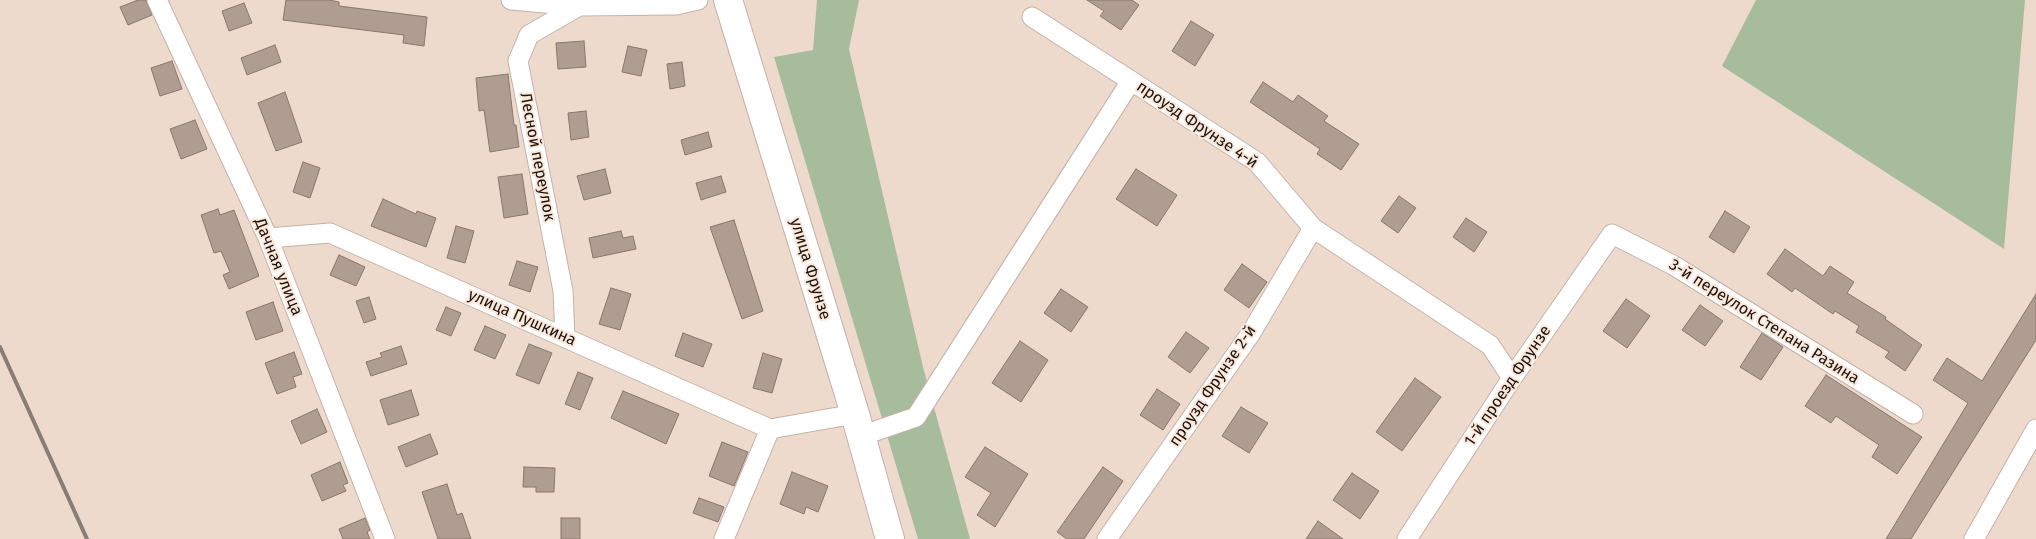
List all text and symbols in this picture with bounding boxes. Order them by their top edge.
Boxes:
street label: проузд Фрунзе 4-й [1133,77,1261,173]
street label: Лесной переулок [515,91,559,223]
street label: Дачная улица [250,216,306,318]
street label: улица Фрунзе [785,216,835,322]
street label: 3-й переулок Степана Разина [1665,255,1863,389]
street label: улица Пушкина [465,286,579,350]
street label: проузд Фрунзе 2-й [1165,322,1261,450]
street label: 1-й проезд Фрунзе [1461,322,1555,450]

